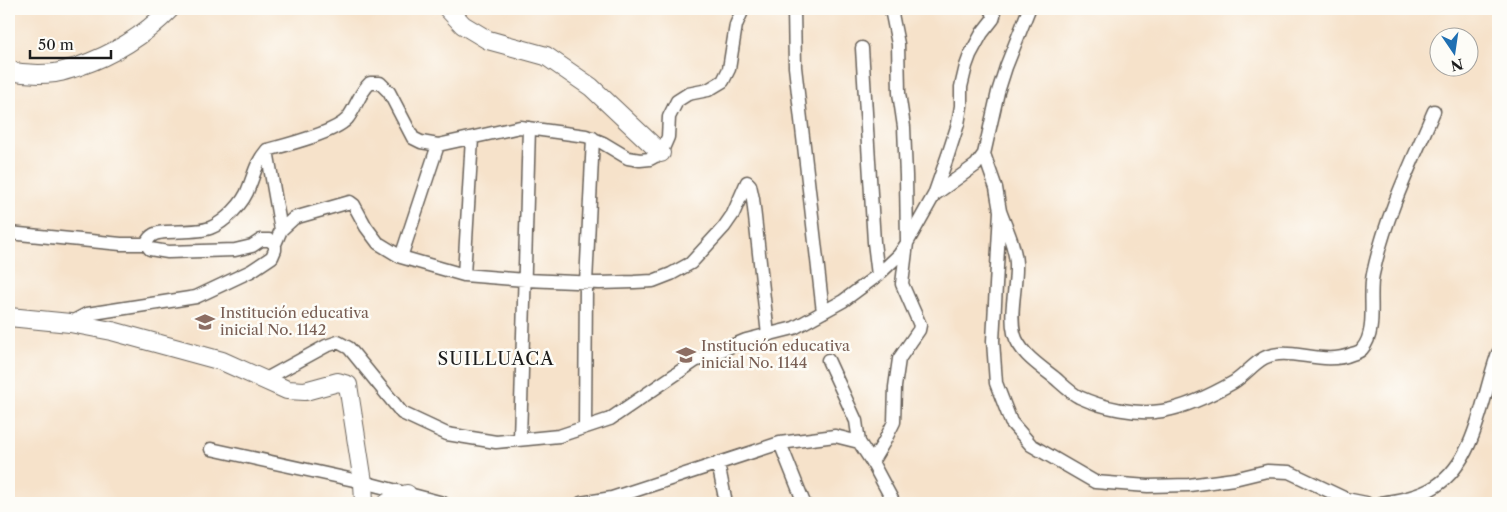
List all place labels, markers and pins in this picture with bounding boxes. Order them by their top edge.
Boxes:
place label: Institución educativa inicial No. 1142 [220,303,369,339]
school or university icon: Institución educativa inicial No. 1142 [194,311,216,333]
place label: Institución educativa inicial No. 1144 [701,336,850,372]
school or university icon: Institución educativa inicial No. 1144 [675,344,697,366]

